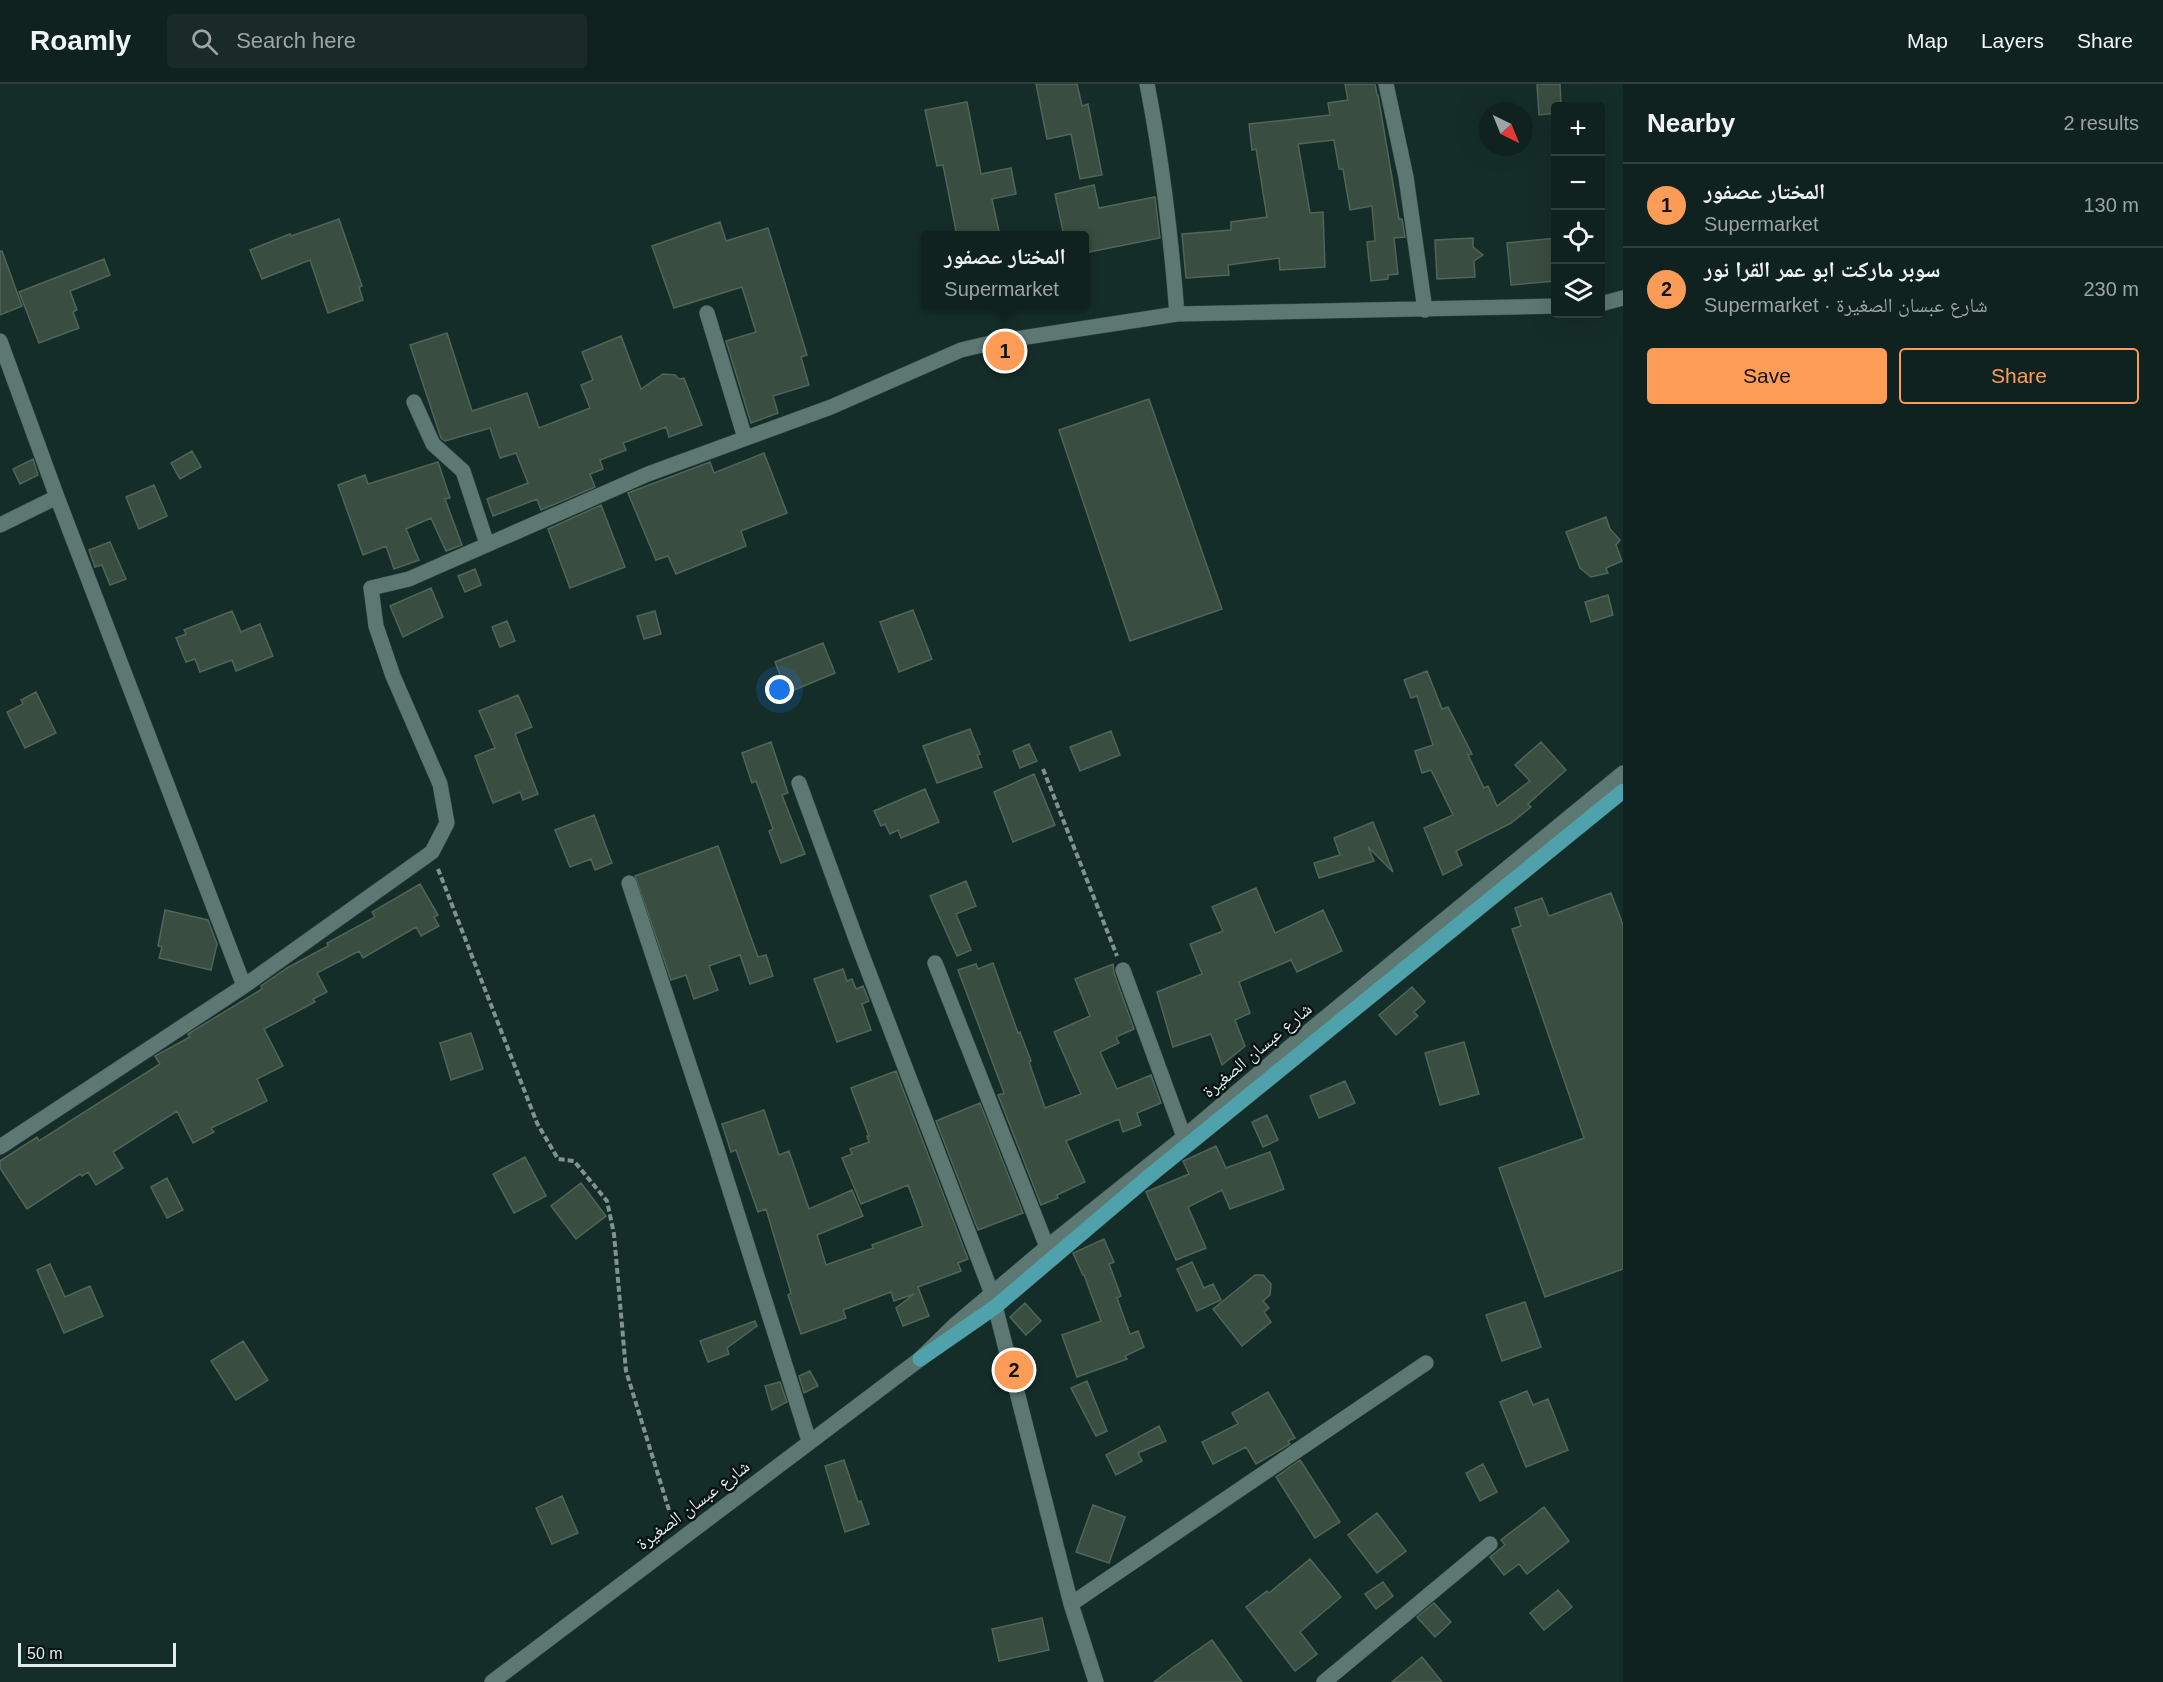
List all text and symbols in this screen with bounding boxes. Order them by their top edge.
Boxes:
search box [167,14,587,68]
text: Roamly [30,25,131,56]
icon: search [188,25,221,58]
text: Search here [236,28,356,53]
text: Map [1907,29,1948,52]
text: Layers [1981,29,2044,52]
text: Share [2077,29,2133,52]
north arrow [1479,102,1533,156]
map controls [1551,102,1605,318]
button: + [1551,102,1605,156]
text: Nearby [1647,108,1735,138]
text: 2 results [2063,112,2139,134]
button: − [1551,156,1605,210]
text: المختار عصفور [1704,179,1825,204]
text: 1 [1661,194,1672,216]
text: 130 m [2083,194,2139,216]
button: locate [1551,210,1605,264]
text: Supermarket [1704,213,1819,235]
popup [921,231,1089,309]
text: المختار عصفور [944,244,1066,269]
text: سوبر ماركت ابو عمر القرا نور [1704,257,1940,282]
button: layers [1551,264,1605,318]
text: Supermarket [944,278,1059,300]
text: 2 [1661,278,1672,300]
text: 230 m [2083,278,2139,300]
text: Supermarket · شارع عبسان الصغيرة [1704,294,1988,316]
pin: 1 [986,328,1024,374]
button: Save [1647,348,1887,404]
button: Share [1899,348,2139,404]
your location [765,675,794,704]
street label: شارع عبسان الصغيرة [1198,999,1316,1102]
pin: 2 [994,1348,1034,1392]
street label: شارع عبسان الصغيرة [633,1456,754,1555]
scale bar [18,1640,176,1668]
text: 50 m [27,1645,63,1662]

